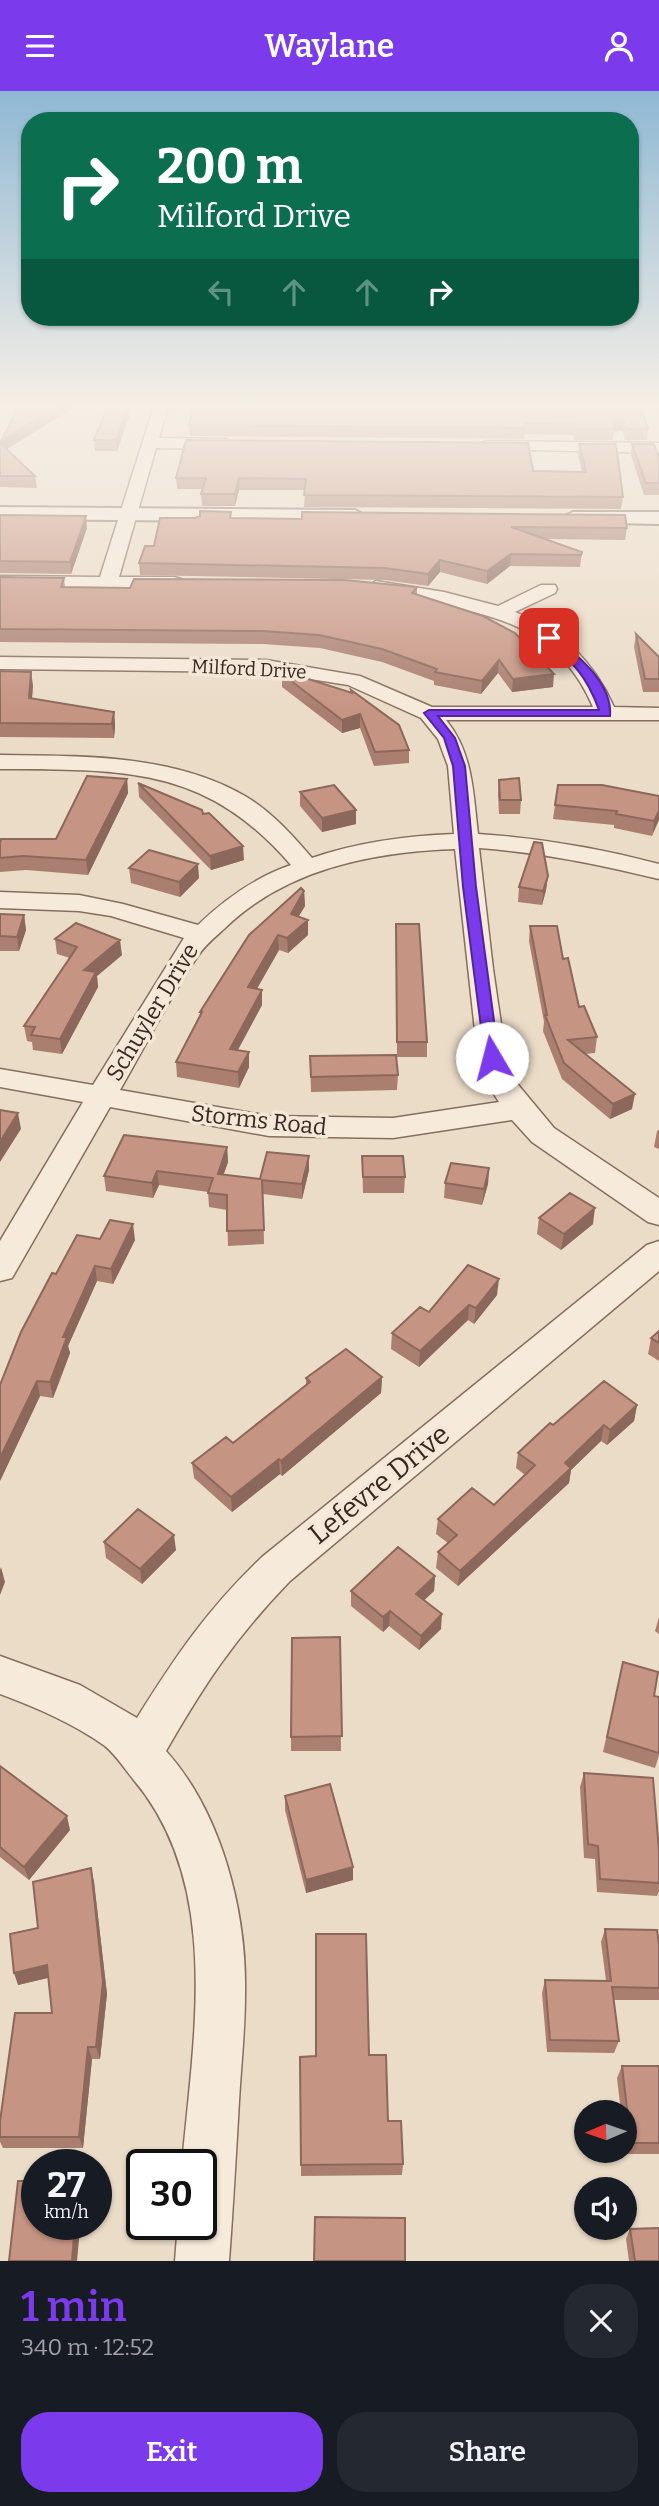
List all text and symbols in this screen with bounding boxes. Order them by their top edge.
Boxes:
icon: menu [21,27,59,65]
text: Waylane [265,27,394,65]
icon: person [600,27,638,65]
text: 200 m [157,137,302,196]
icon: right [42,140,133,231]
text: Milford Drive [157,197,351,235]
icon: left [202,273,240,311]
icon: ahead [275,273,313,311]
icon: ahead [348,273,386,311]
icon: right [421,273,459,311]
pin [519,608,579,668]
icon: arrive [530,619,568,657]
street label: Milford Drive [191,654,307,684]
street label: Schuyler Drive [100,938,204,1086]
position arrow [455,1021,529,1095]
street label: Storms Road [190,1099,329,1141]
street label: Lefevre Drive [302,1417,456,1551]
north arrow [574,2100,637,2163]
map controls [574,2100,637,2240]
speed limit sign: 30 [126,2149,217,2240]
text: 27 [47,2164,86,2206]
button: sound [574,2177,637,2240]
text: km/h [44,2201,89,2223]
text: 1 min [21,2282,127,2332]
button: close [564,2284,638,2358]
text: 340 m · 12:52 [21,2333,154,2361]
button: Exit [21,2412,323,2492]
button: Share [337,2412,638,2492]

